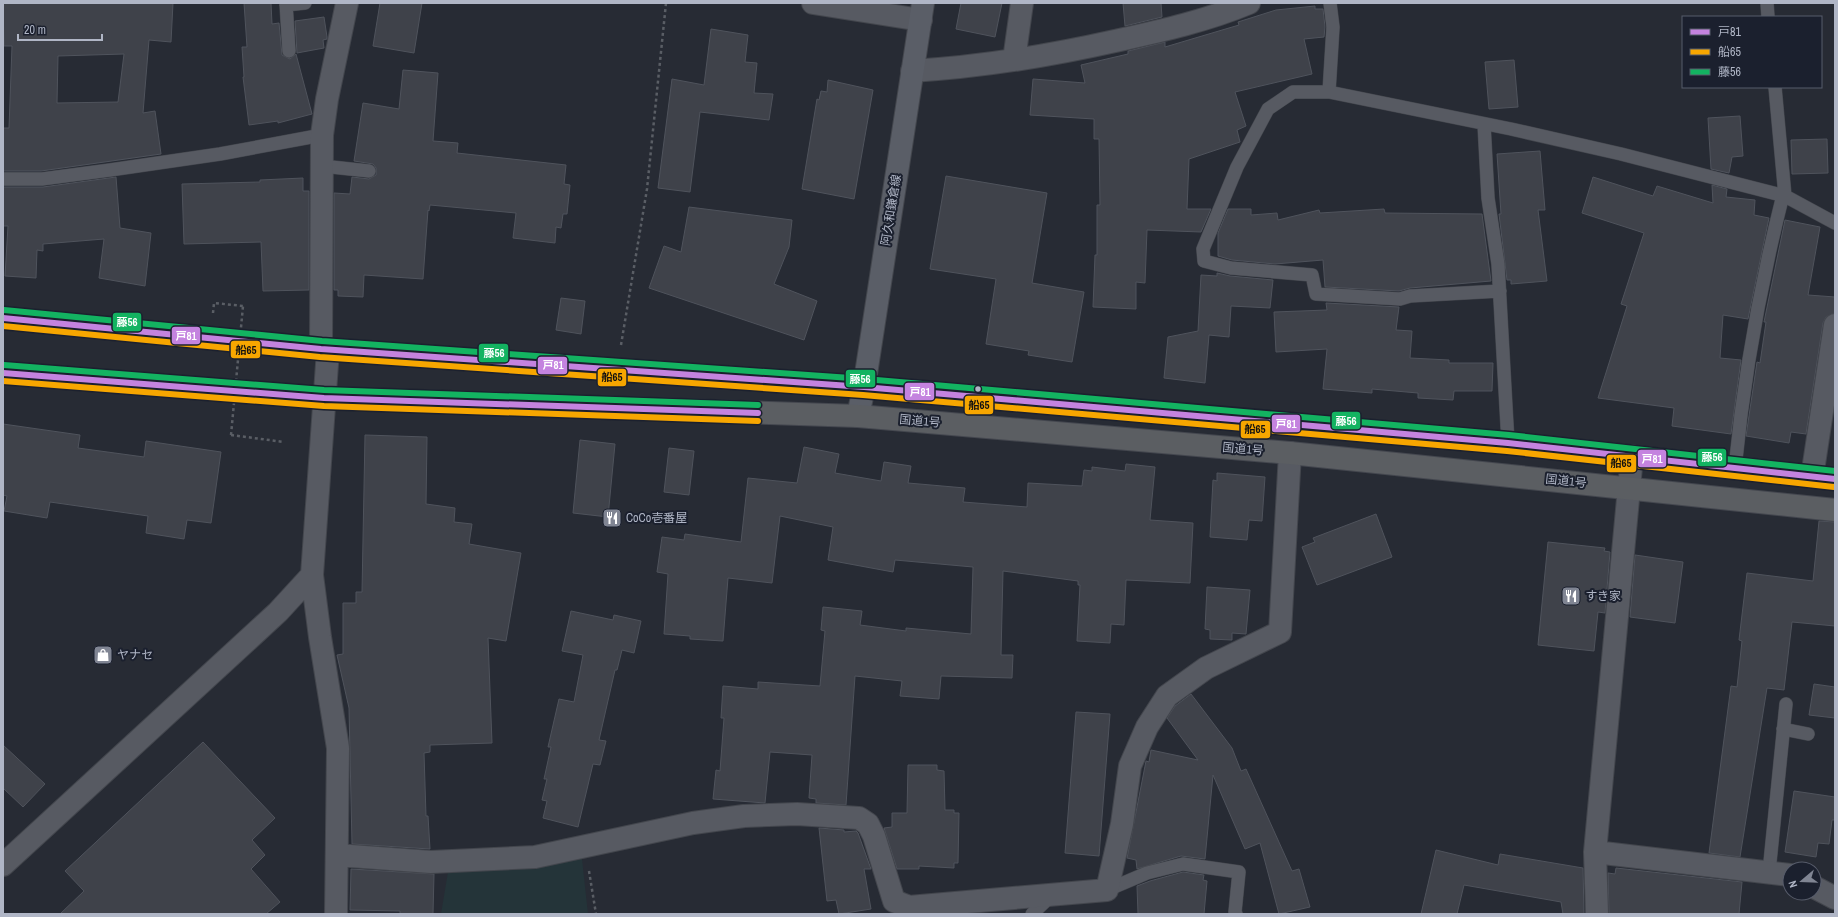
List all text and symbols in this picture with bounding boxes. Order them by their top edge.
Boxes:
scale bar [18,16,102,42]
legend [1682,16,1822,88]
text: 20 m [24,22,46,38]
text: 戸81 [1718,24,1741,40]
text: 船65 [1718,44,1741,60]
text: 藤56 [1718,64,1741,80]
street label: 阿久和鎌倉線 [877,173,905,247]
line badge: 藤56 [112,312,142,332]
text: 藤56 [116,315,138,329]
line badge: 戸81 [171,326,201,345]
text: 戸81 [175,329,197,343]
line badge: 船65 [230,340,261,359]
text: 船65 [235,343,257,357]
line badge: 藤56 [478,343,509,363]
text: 藤56 [483,346,505,360]
line badge: 戸81 [537,356,568,375]
text: 戸81 [542,358,564,372]
line badge: 船65 [597,368,627,387]
line badge: 藤56 [845,369,876,388]
text: 船65 [601,370,623,384]
text: 藤56 [849,372,871,386]
line badge: 戸81 [904,382,935,401]
unlabelled marker [973,384,983,394]
text: 戸81 [909,385,931,399]
line badge: 船65 [964,395,994,415]
text: 船65 [968,398,990,412]
street label: 国道1号 [899,411,941,431]
line badge: 藤56 [1331,411,1361,430]
line badge: 戸81 [1271,414,1301,433]
text: 藤56 [1335,414,1357,428]
text: 戸81 [1275,417,1297,431]
line badge: 船65 [1240,420,1271,439]
text: 船65 [1244,422,1266,436]
street label: 国道1号 [1222,439,1264,459]
line badge: 藤56 [1697,448,1727,467]
line badge: 戸81 [1637,449,1667,468]
text: 藤56 [1701,450,1723,464]
text: 戸81 [1641,452,1663,466]
line badge: 船65 [1606,454,1637,473]
text: 船65 [1610,456,1632,470]
street label: 国道1号 [1545,471,1587,491]
restaurant icon: CoCo壱番屋 [601,507,623,529]
place label: CoCo壱番屋 [626,510,687,526]
restaurant icon: すき家 [1560,585,1582,607]
place label: すき家 [1585,588,1621,604]
shop icon: ヤナセ [92,644,114,666]
place label: ヤナセ [117,647,153,663]
north arrow [1782,861,1822,901]
text: N [1785,879,1800,890]

